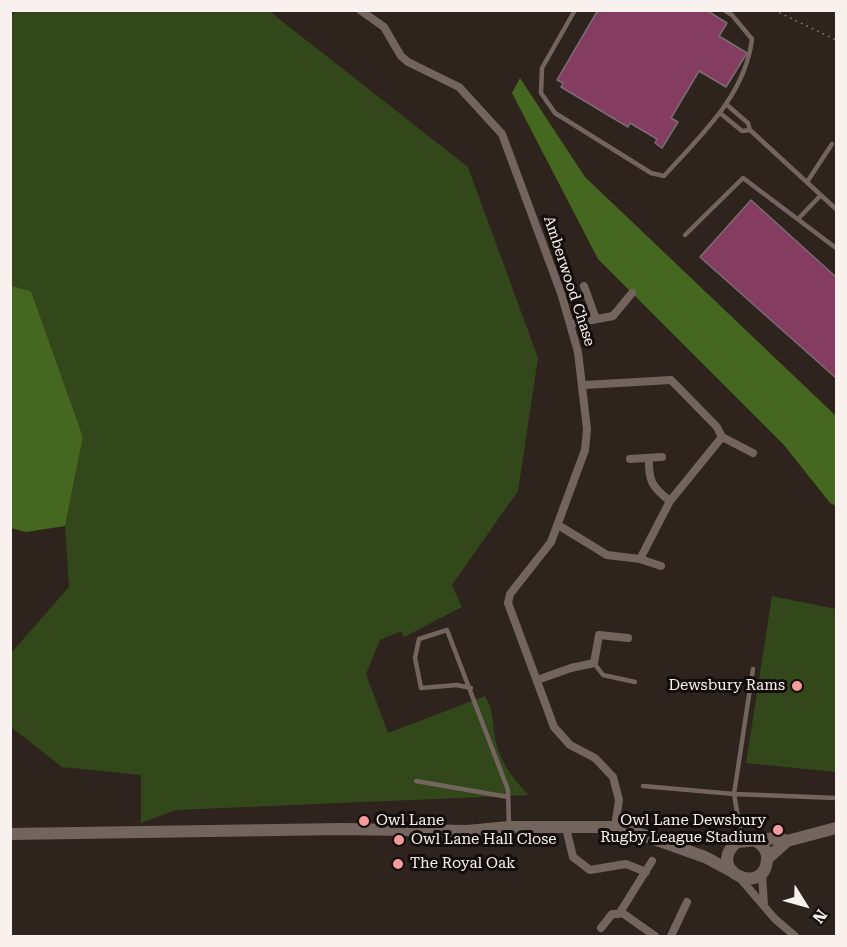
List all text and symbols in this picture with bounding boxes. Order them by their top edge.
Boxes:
street label: Amberwood Chase [539,213,599,349]
place label: Dewsbury Rams [668,677,785,695]
marker: Dewsbury Rams [790,679,804,693]
place label: Owl Lane [376,812,444,830]
place label: Owl Lane Dewsbury Rugby League Stadium [600,812,766,847]
marker: Owl Lane [357,814,371,828]
marker: Owl Lane Dewsbury Rugby League Stadium [771,823,785,837]
place label: Owl Lane Hall Close [411,831,557,849]
marker: Owl Lane Hall Close [392,833,406,847]
place label: The Royal Oak [410,855,516,873]
marker: The Royal Oak [391,857,405,871]
north arrow [775,875,835,935]
text: N [808,905,831,927]

